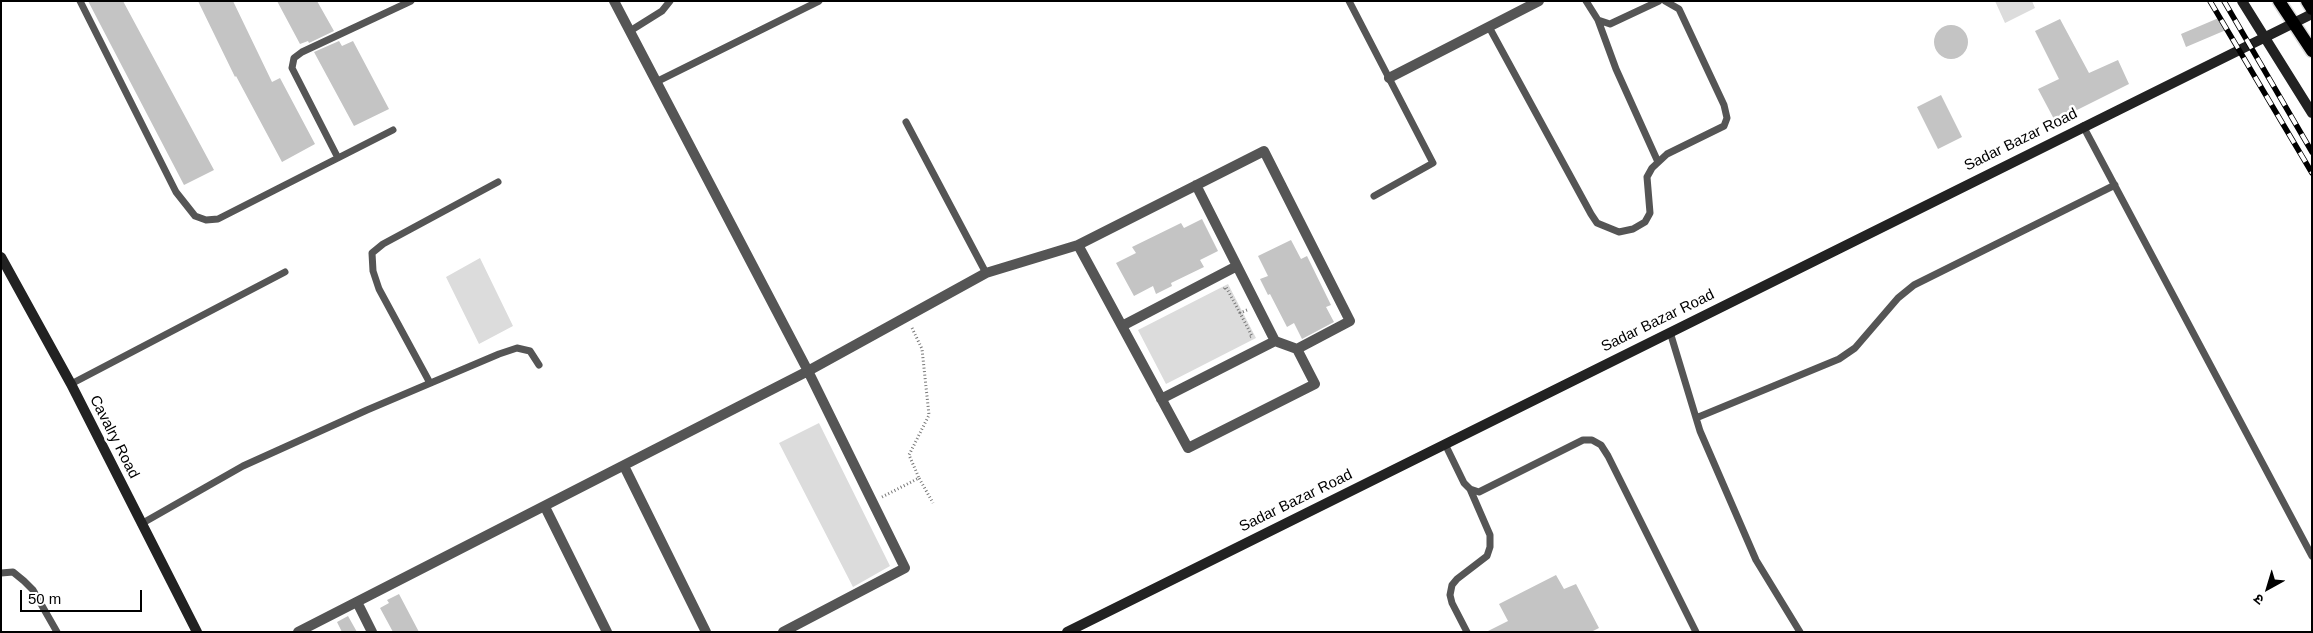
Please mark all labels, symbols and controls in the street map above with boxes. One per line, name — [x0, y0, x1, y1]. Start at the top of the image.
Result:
street label: Sadar Bazar Road — [1962, 105, 2080, 175]
street label: Sadar Bazar Road — [1599, 286, 1717, 356]
street label: Cavalry Road — [85, 392, 143, 482]
street label: Sadar Bazar Road — [1237, 466, 1355, 536]
north arrow — [2243, 563, 2293, 613]
scale bar — [22, 580, 145, 612]
text: 50 m — [28, 590, 61, 607]
text: उ — [2250, 591, 2267, 608]

